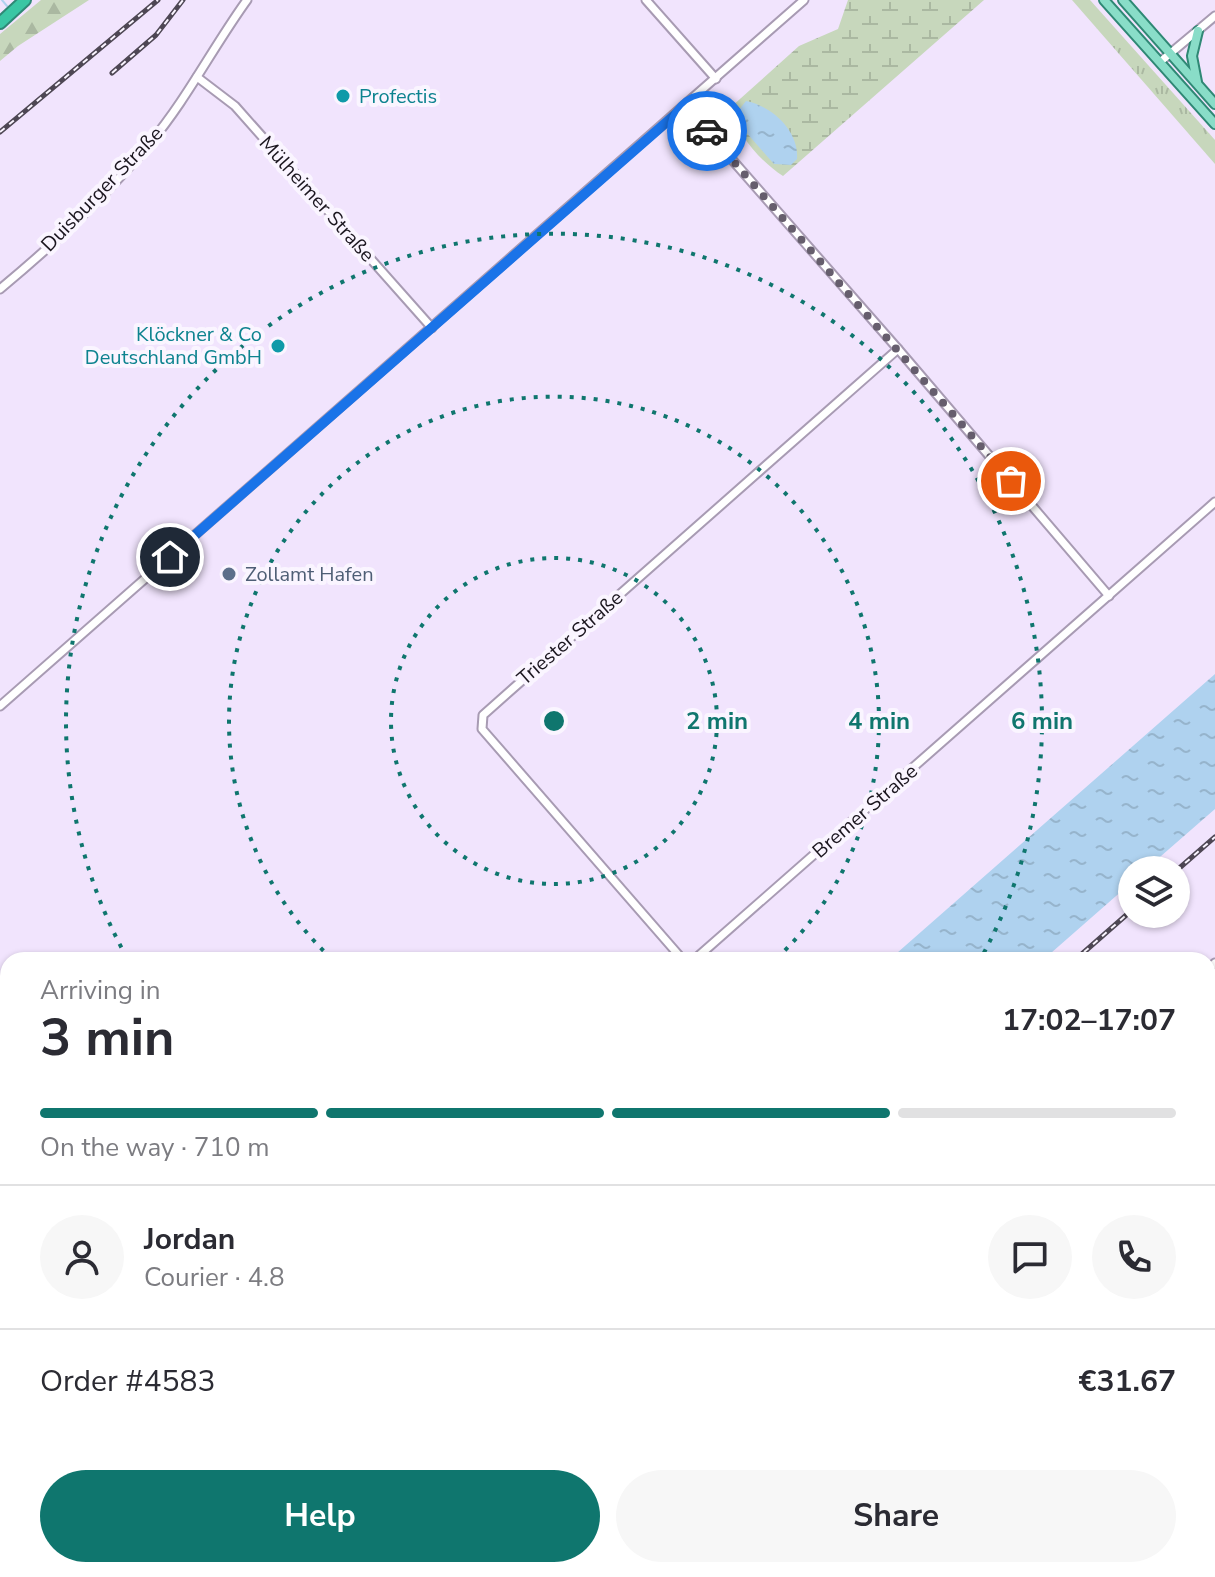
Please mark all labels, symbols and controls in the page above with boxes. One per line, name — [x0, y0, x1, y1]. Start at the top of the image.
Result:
place label: Profectis — [359, 83, 437, 110]
marker: Profectis — [334, 87, 352, 105]
courier — [667, 91, 747, 171]
icon: car — [685, 109, 729, 153]
street label: Duisburger Straße — [35, 120, 169, 258]
street label: Mülheimer Straße — [253, 130, 381, 268]
place label: Klöckner & Co Deutschland GmbH — [85, 321, 262, 371]
marker: Klöckner & Co Deutschland GmbH — [269, 337, 287, 355]
pin — [977, 447, 1045, 515]
icon: bag — [989, 459, 1033, 503]
pin — [136, 523, 204, 591]
icon: home — [148, 535, 192, 579]
place label: Zollamt Hafen — [245, 561, 374, 588]
marker: Zollamt Hafen — [220, 565, 238, 583]
street label: Triester Straße — [511, 584, 629, 692]
text: 2 min — [686, 705, 748, 737]
text: 4 min — [848, 705, 910, 737]
text: 6 min — [1011, 705, 1073, 737]
centre of rings — [540, 707, 568, 735]
street label: Bremer Straße — [807, 758, 923, 864]
map controls — [1118, 856, 1190, 928]
button: layers — [1118, 856, 1190, 928]
text: Arriving in — [40, 973, 161, 1008]
text: 17:02–17:07 — [1002, 1000, 1176, 1041]
text: 3 min — [40, 1002, 175, 1073]
text: On the way · 710 m — [40, 1130, 269, 1165]
button: person — [40, 1215, 124, 1299]
button: chat — [988, 1215, 1072, 1299]
button: phone — [1092, 1215, 1176, 1299]
text: Jordan — [144, 1219, 235, 1260]
text: Courier · 4.8 — [144, 1260, 285, 1295]
text: Order #4583 — [40, 1361, 215, 1402]
text: €31.67 — [1079, 1361, 1176, 1402]
button: Help — [40, 1470, 600, 1562]
button: Share — [616, 1470, 1176, 1562]

